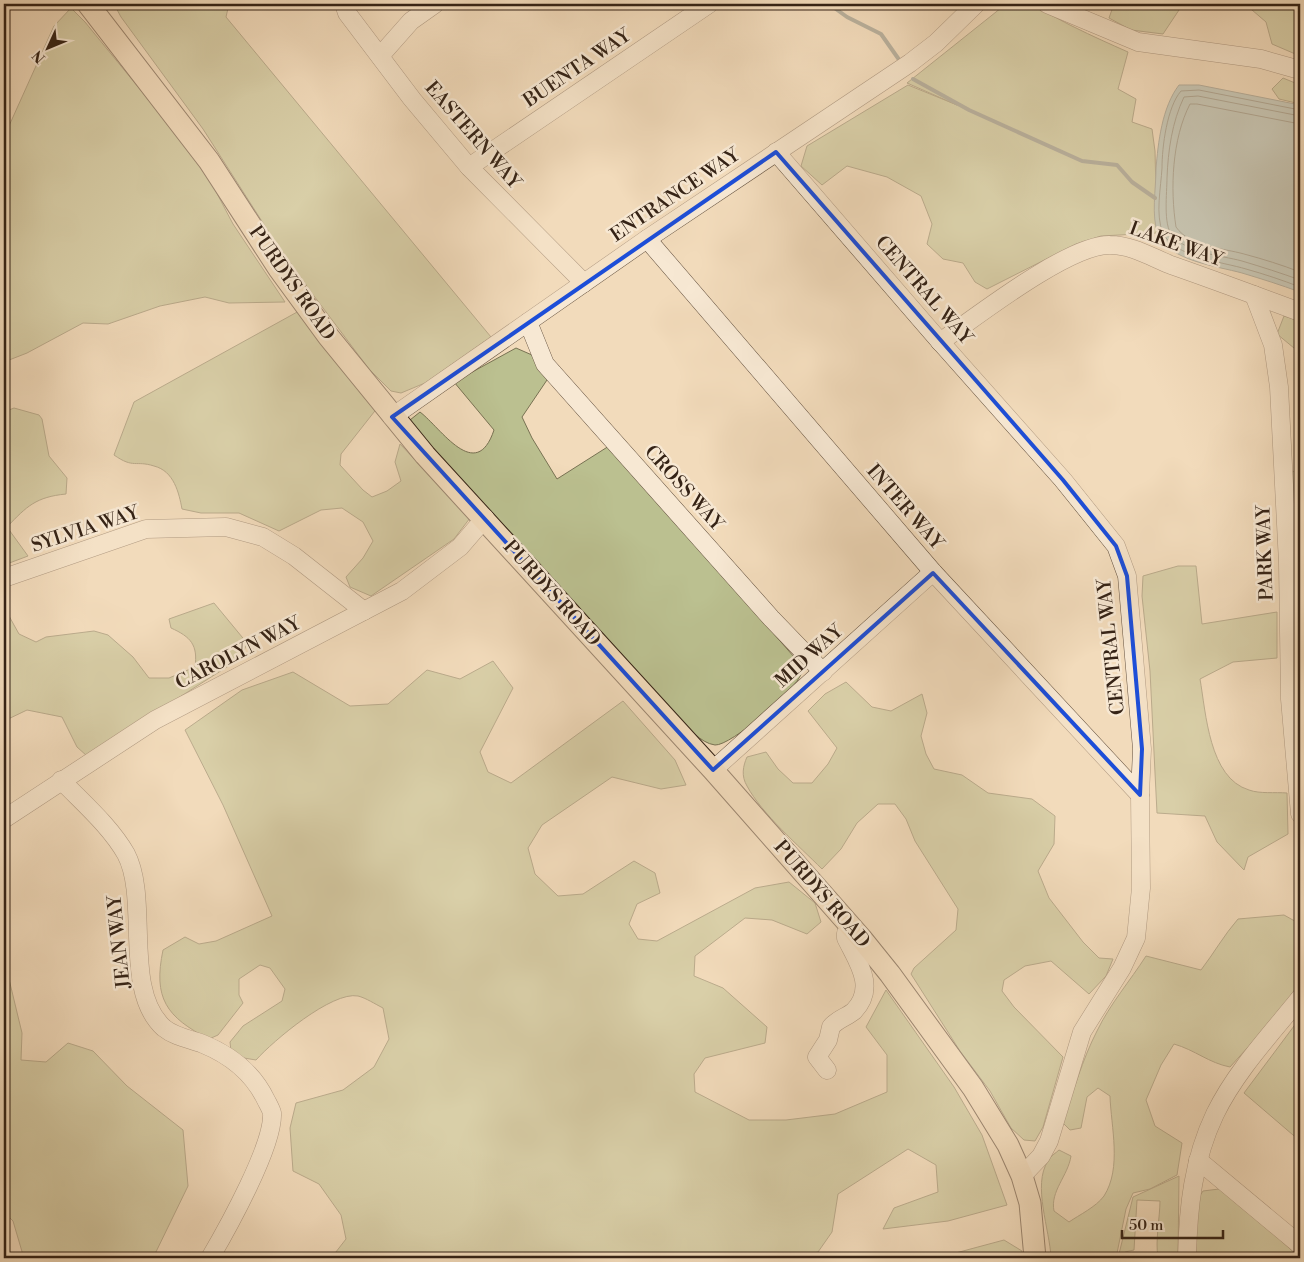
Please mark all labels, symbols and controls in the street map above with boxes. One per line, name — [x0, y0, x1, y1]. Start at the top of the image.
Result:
north arrow — [22, 22, 72, 72]
street label: BUENTA WAY — [518, 22, 637, 113]
text: N — [29, 46, 50, 67]
street label: EASTERN WAY — [420, 76, 527, 195]
street label: ENTRANCE WAY — [606, 142, 746, 247]
street label: LAKE WAY — [1126, 216, 1227, 273]
street label: PURDYS ROAD — [244, 221, 340, 345]
street label: CENTRAL WAY — [870, 231, 979, 351]
street label: CROSS WAY — [639, 440, 730, 537]
street label: INTER WAY — [861, 459, 950, 556]
street label: SYLVIA WAY — [28, 500, 143, 558]
street label: PARK WAY — [1251, 503, 1279, 601]
street label: PURDYS ROAD — [498, 535, 606, 651]
street label: CENTRAL WAY — [1092, 576, 1130, 716]
street label: CAROLYN WAY — [171, 610, 306, 695]
street label: MID WAY — [770, 618, 849, 693]
street label: PURDYS ROAD — [769, 835, 875, 953]
street label: JEAN WAY — [102, 893, 136, 991]
scale bar — [1122, 1207, 1223, 1239]
text: 50 m — [1129, 1216, 1163, 1235]

